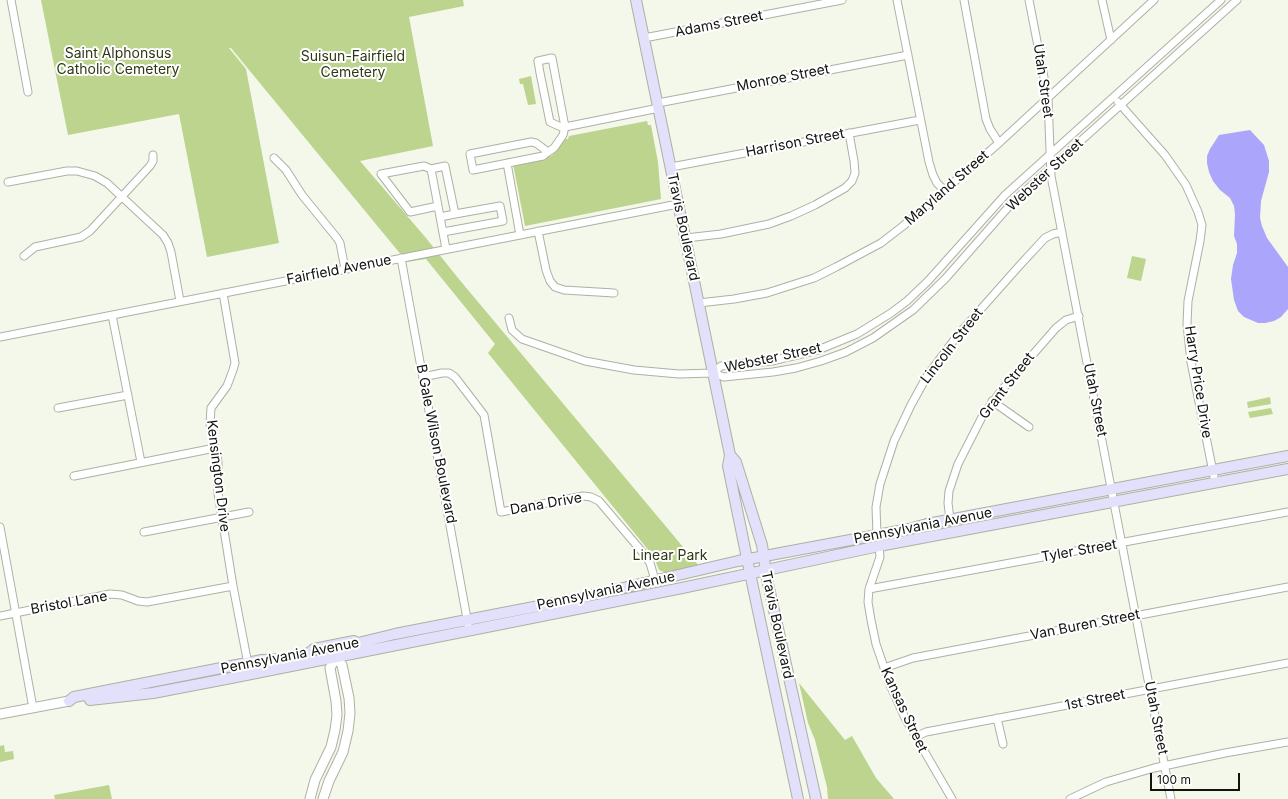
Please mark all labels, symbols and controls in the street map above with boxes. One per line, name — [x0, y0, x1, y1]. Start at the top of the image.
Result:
street label: Adams Street — [674, 7, 764, 41]
street label: Utah Street — [1029, 43, 1057, 119]
park label: Saint Alphonsus Catholic Cemetery — [57, 46, 179, 78]
park label: Suisun-Fairfield Cemetery — [301, 49, 405, 82]
street label: Monroe Street — [735, 61, 831, 95]
street label: Harrison Street — [744, 125, 846, 161]
street label: Webster Street — [1003, 135, 1087, 215]
street label: Maryland Street — [902, 147, 992, 229]
street label: Travis Boulevard — [663, 171, 703, 283]
street label: Fairfield Avenue — [285, 252, 393, 288]
street label: Lincoln Street — [917, 305, 987, 387]
street label: Harry Price Drive — [1181, 325, 1215, 439]
street label: Webster Street — [723, 340, 823, 376]
street label: Grant Street — [976, 349, 1038, 423]
street label: Utah Street — [1080, 362, 1110, 438]
street label: B Gale Wilson Boulevard — [412, 363, 460, 525]
street label: Kensington Drive — [203, 419, 233, 533]
street label: Dana Drive — [509, 489, 583, 519]
street label: Pennsylvania Avenue — [852, 504, 994, 548]
street label: Tyler Street — [1040, 536, 1118, 566]
park label: Linear Park — [633, 548, 707, 564]
street label: Pennsylvania Avenue — [535, 568, 677, 614]
street label: Travis Boulevard — [757, 569, 797, 681]
street label: Bristol Lane — [29, 588, 109, 618]
street label: Van Buren Street — [1029, 606, 1141, 644]
street label: Pennsylvania Avenue — [219, 634, 361, 678]
street label: Kansas Street — [877, 665, 931, 755]
street label: Utah Street — [1141, 680, 1171, 756]
street label: 1st Street — [1063, 686, 1127, 714]
scale bar — [1152, 765, 1242, 791]
text: 100 m — [1157, 772, 1191, 787]

